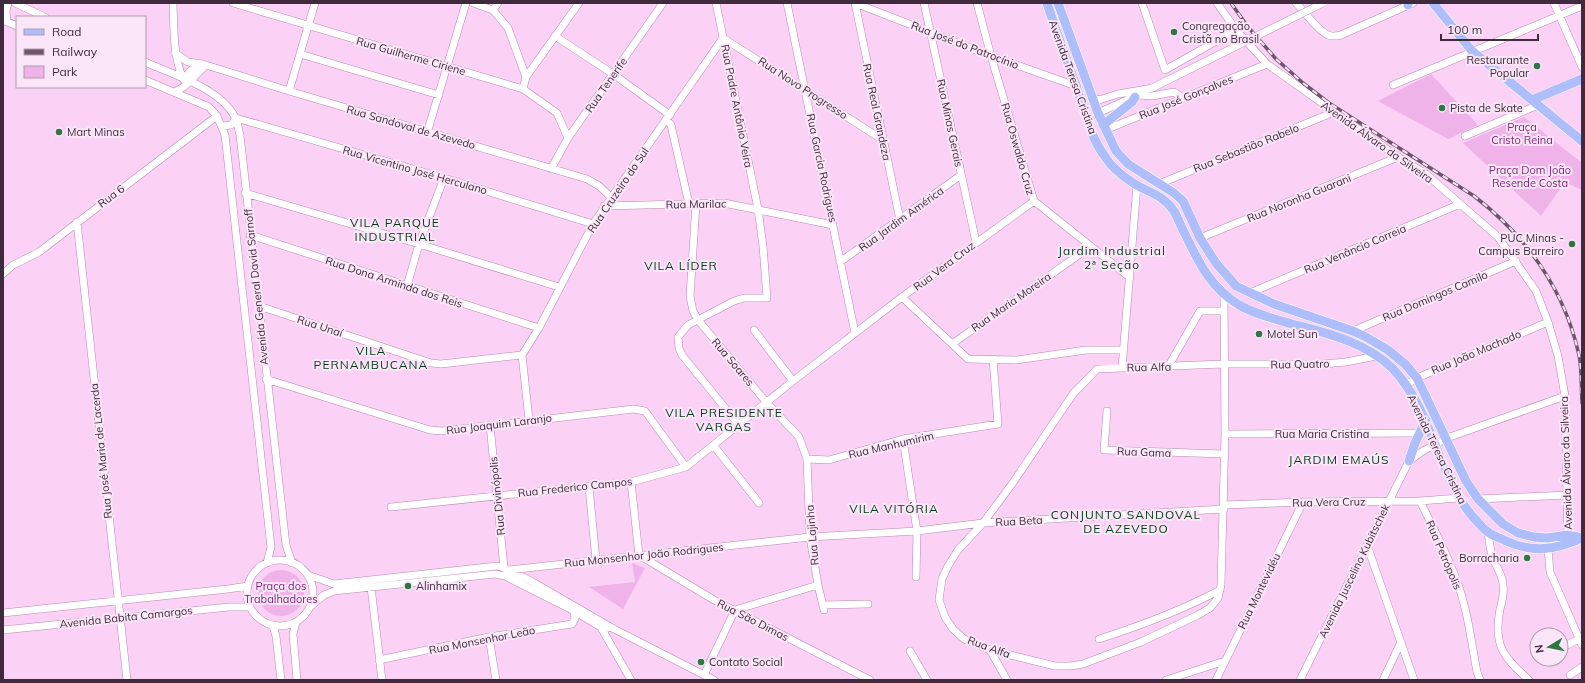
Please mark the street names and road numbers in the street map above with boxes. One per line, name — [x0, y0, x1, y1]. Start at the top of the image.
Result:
street label: Rua José do Patrocínio — [909, 18, 1021, 72]
street label: Avenida Teresa Cristina — [1046, 18, 1100, 136]
street label: Rua Guilherme Ciriene — [355, 34, 467, 78]
street label: Rua Padre Antônio Veira — [718, 43, 756, 169]
street label: Rua Novo Progresso — [756, 54, 850, 122]
street label: Rua Tenerife — [582, 55, 630, 115]
street label: Rua Real Grandeza — [860, 62, 894, 162]
street label: Rua José Gonçalves — [1137, 72, 1235, 122]
street label: Rua Minas Gerais — [934, 78, 966, 168]
street label: Avenida Álvaro da Silveira — [1318, 98, 1436, 186]
street label: Rua Oswaldo Cruz — [998, 101, 1038, 197]
street label: Rua Sandoval de Azevedo — [345, 102, 477, 152]
street label: Rua Garcia Rodrigues — [804, 112, 840, 224]
street label: Rua Sebastião Rabelo — [1191, 120, 1301, 176]
street label: Rua Vicentino José Herculano — [341, 143, 489, 197]
street label: Rua Cruzeiro do Sul — [584, 145, 652, 235]
street label: Rua Noronha Guarani — [1245, 171, 1353, 225]
street label: Rua 6 — [95, 181, 128, 211]
street label: Rua Jardim América — [856, 183, 946, 255]
street label: Rua Marilac — [666, 196, 727, 212]
street label: Avenida General David Sarnoff — [241, 208, 271, 366]
street label: Rua Venâncio Correia — [1302, 221, 1408, 277]
street label: Rua Vera Cruz — [910, 238, 978, 294]
street label: Rua Dona Arminda dos Reis — [324, 253, 464, 311]
street label: Rua Domingos Camilo — [1380, 267, 1490, 325]
street label: Rua Maria Moreira — [968, 269, 1054, 335]
street label: Rua Unaí — [295, 312, 346, 340]
street label: Rua João Machado — [1429, 327, 1523, 377]
street label: Rua Soares — [709, 335, 757, 389]
street label: Rua Quatro — [1270, 356, 1330, 372]
street label: Rua Alfa — [1127, 360, 1171, 374]
street label: Rua José Maria de Lacerda — [87, 383, 115, 519]
street label: Avenida Teresa Cristina — [1404, 392, 1470, 506]
street label: Avenida Álvaro da Silveira — [1557, 396, 1575, 530]
street label: Rua Joaquim Laranjo — [445, 411, 553, 437]
street label: Rua Maria Cristina — [1275, 427, 1369, 441]
street label: Rua Manhumirim — [847, 428, 935, 462]
street label: Rua Gama — [1117, 444, 1171, 460]
street label: Rua Divinópolis — [486, 456, 508, 536]
street label: Rua Frederico Campos — [517, 474, 633, 500]
street label: Rua Vera Cruz — [1292, 494, 1366, 510]
street label: Avenida Juscelino Kubitschek — [1315, 501, 1393, 640]
street label: Rua Lajinha — [802, 504, 822, 566]
street label: Rua Beta — [995, 513, 1043, 529]
street label: Rua Petrópolis — [1423, 518, 1465, 592]
street label: Rua Monsenhor João Rodrigues — [564, 540, 724, 570]
street label: Rua Montevidéu — [1235, 551, 1283, 631]
street label: Rua São Dimas — [715, 596, 791, 644]
street label: Avenida Babita Camargos — [59, 603, 193, 631]
street label: Rua Monsenhor Leão — [428, 623, 536, 657]
street label: Rua Alfa — [966, 633, 1012, 661]

